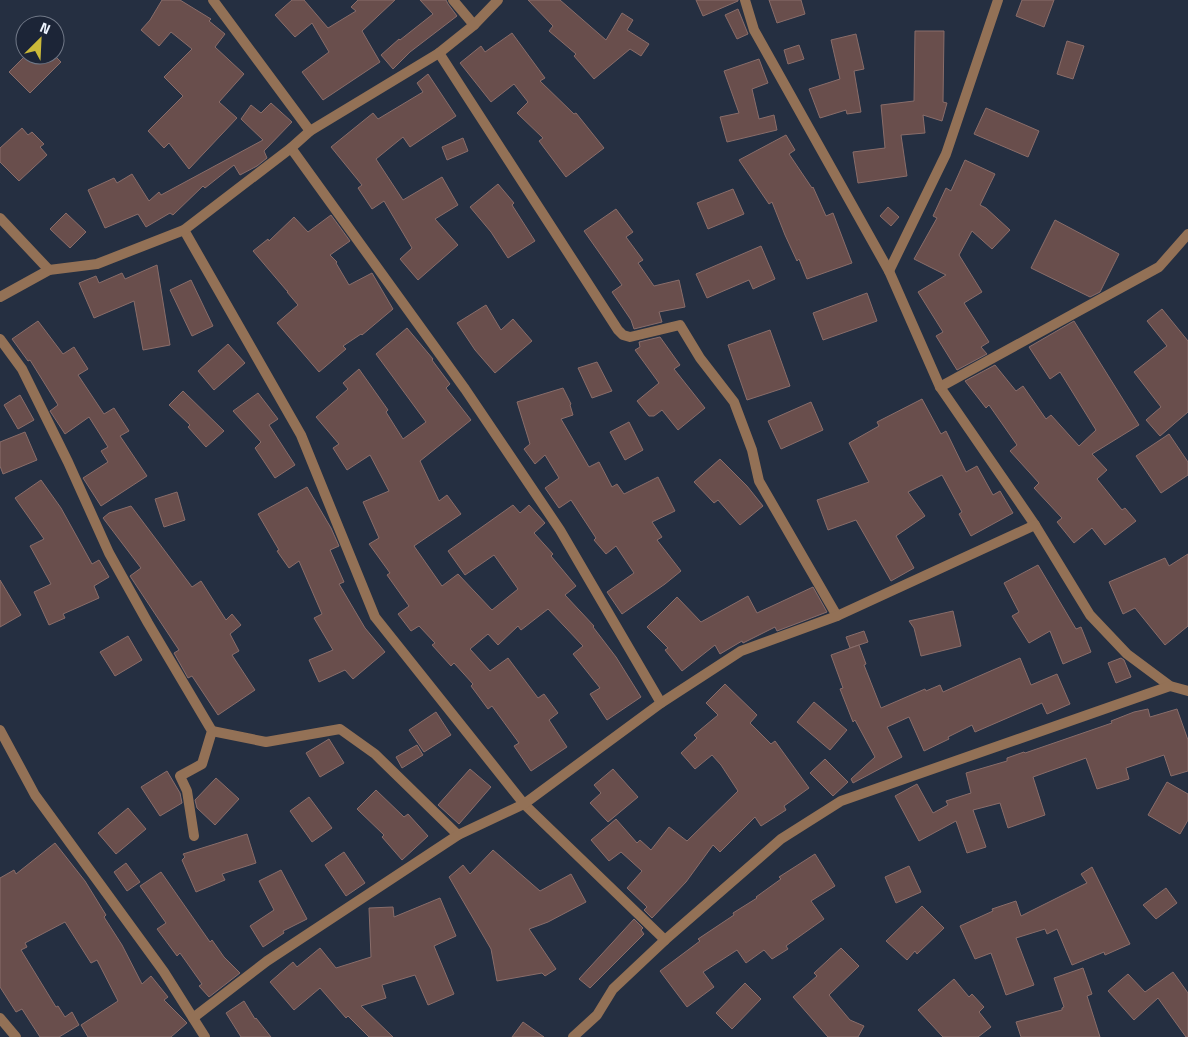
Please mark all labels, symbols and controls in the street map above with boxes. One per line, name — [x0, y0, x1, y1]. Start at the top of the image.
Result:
north arrow — [15, 15, 65, 65]
text: N — [37, 16, 54, 39]

